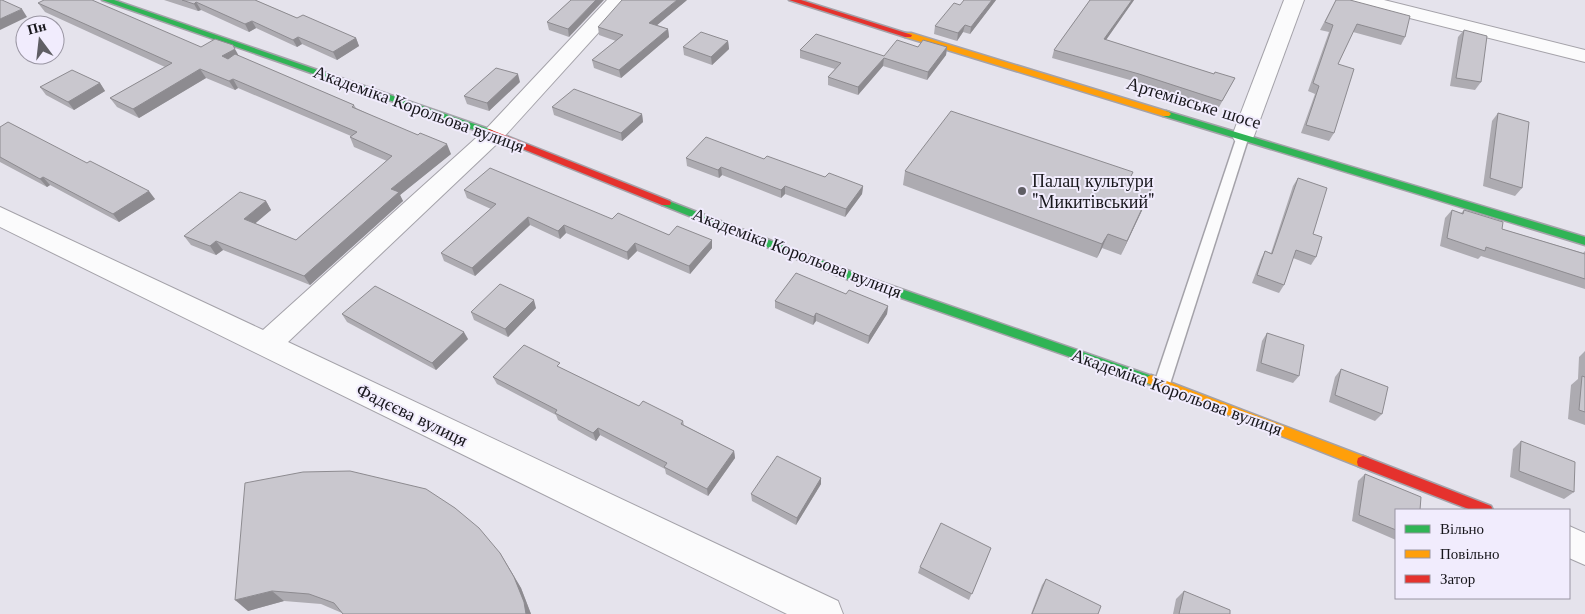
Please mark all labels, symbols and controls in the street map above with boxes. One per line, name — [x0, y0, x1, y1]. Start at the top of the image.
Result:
north arrow — [15, 15, 65, 65]
text: Пн — [25, 16, 48, 39]
street label: Академіка Корольова вулиця — [311, 61, 527, 157]
street label: Артемівське шосе — [1124, 72, 1264, 134]
place label: Палац культури "Микитівський" — [1032, 170, 1155, 213]
marker: Палац культури "Микитівський" — [1016, 185, 1028, 197]
street label: Академіка Корольова вулиця — [689, 203, 905, 303]
street label: Академіка Корольова вулиця — [1069, 344, 1285, 440]
street label: Фадєєва вулиця — [353, 379, 471, 451]
legend — [1395, 509, 1570, 599]
text: Вільно — [1440, 519, 1484, 538]
text: Повільно — [1440, 544, 1499, 563]
text: Затор — [1440, 569, 1475, 588]

